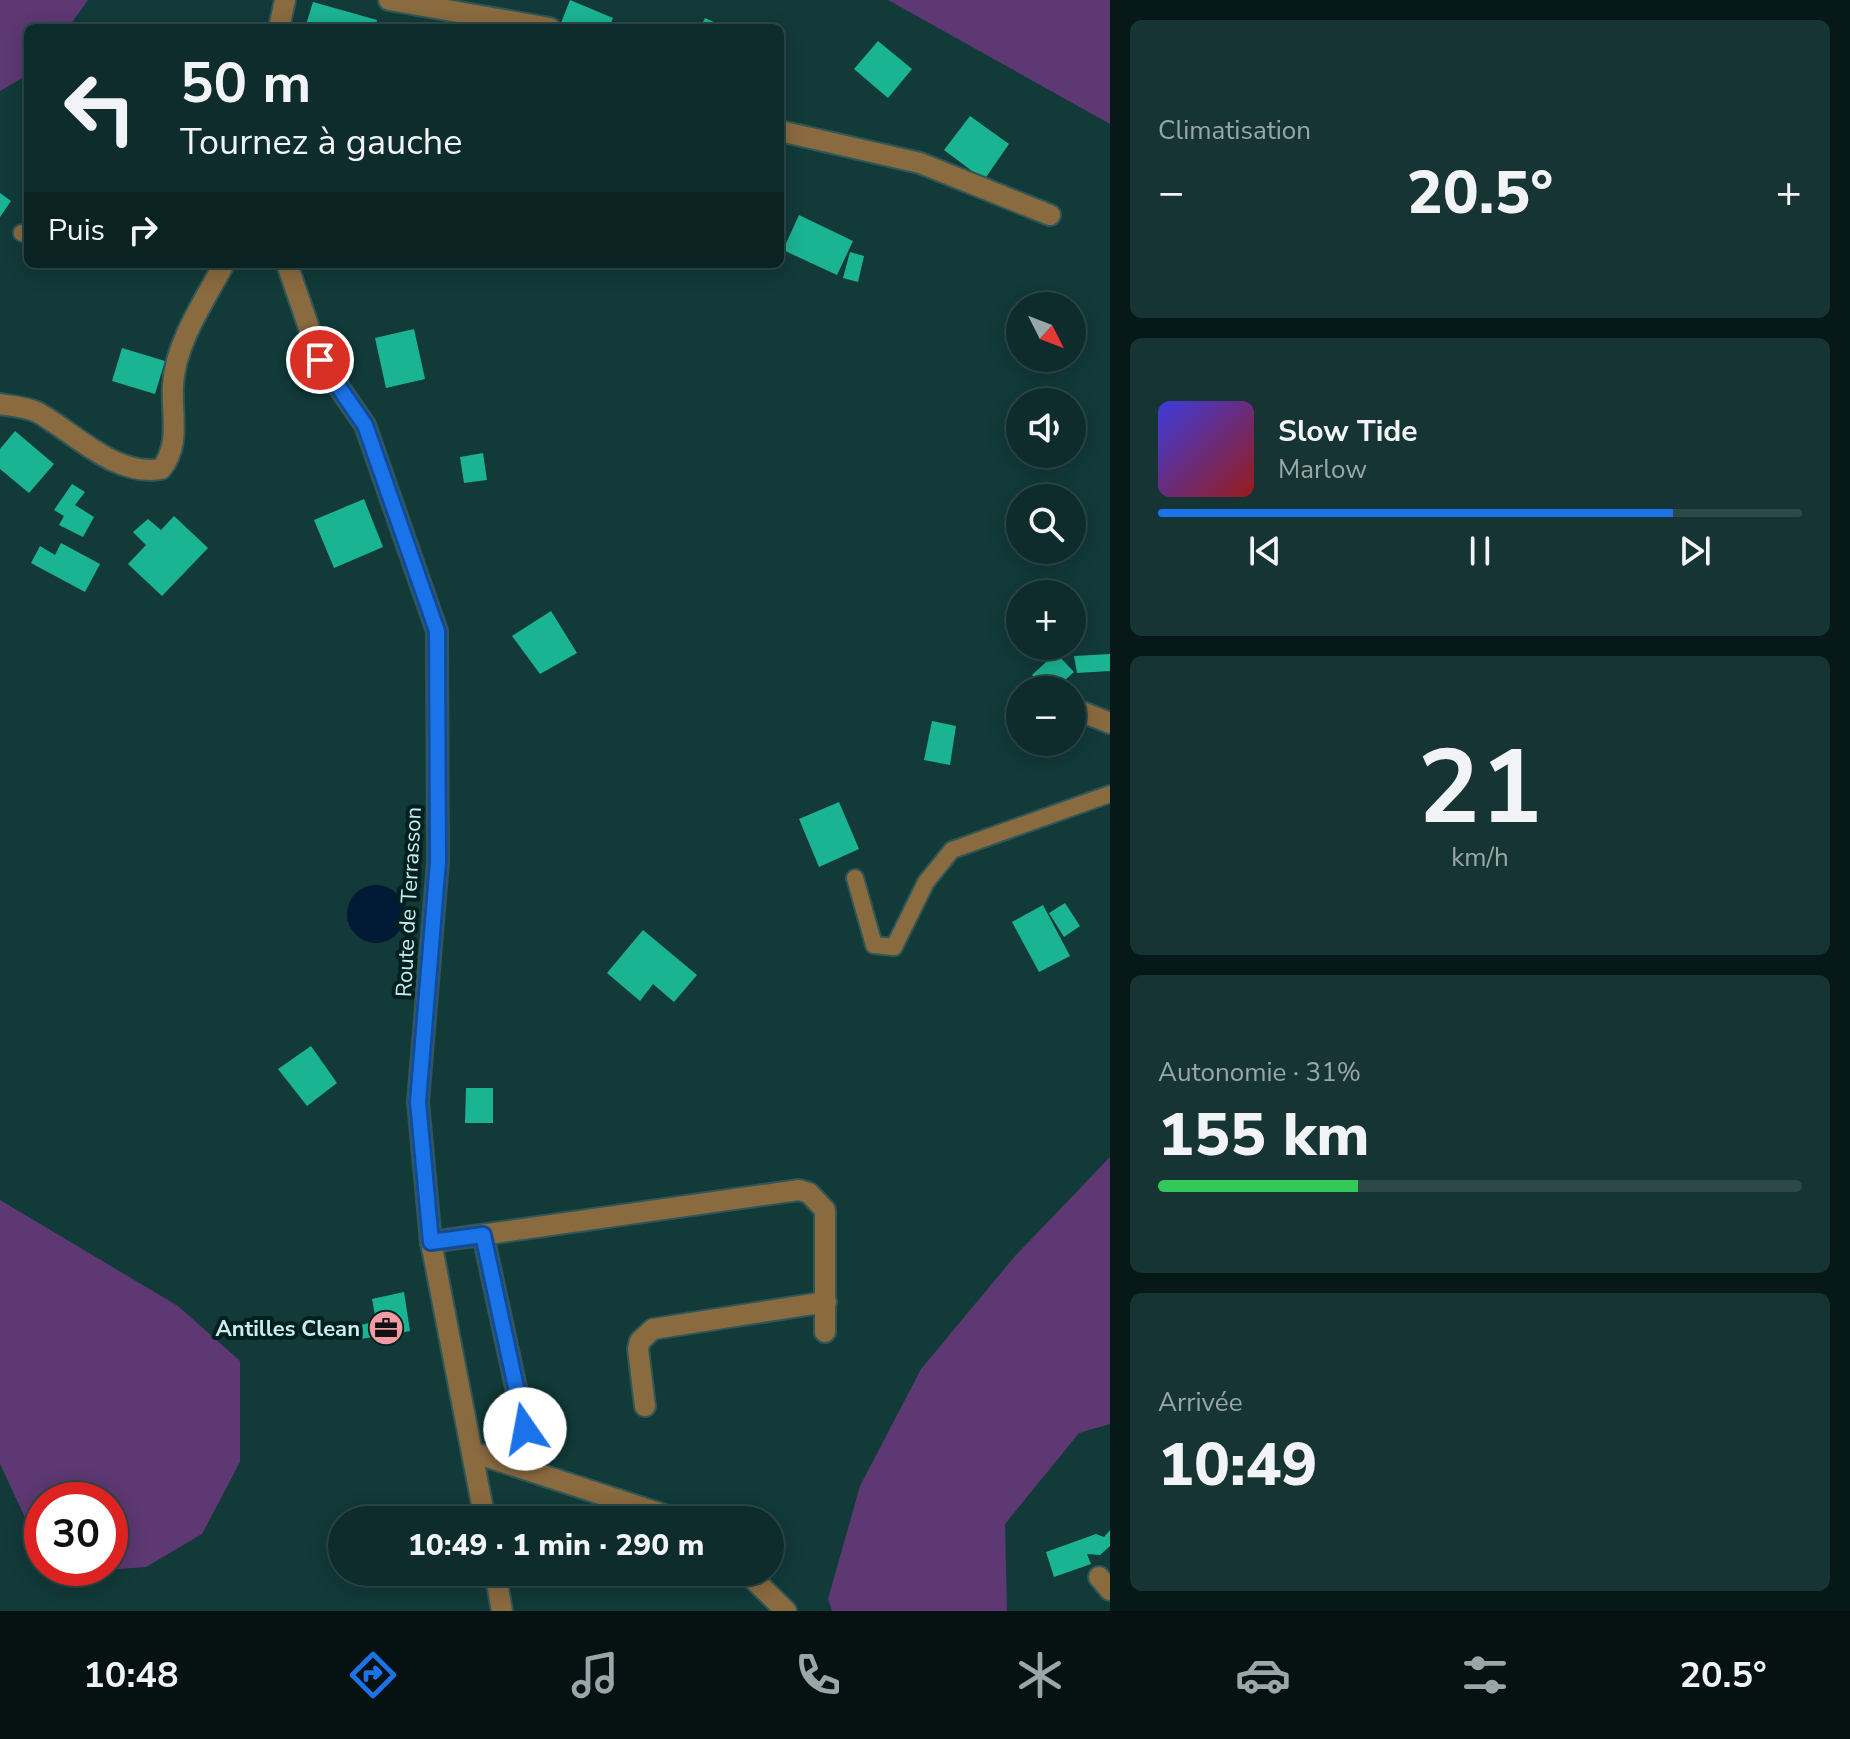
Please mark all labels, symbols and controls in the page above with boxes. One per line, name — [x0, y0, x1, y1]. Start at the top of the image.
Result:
text: 50 m — [180, 45, 311, 122]
icon: left — [48, 56, 152, 160]
text: Climatisation — [1158, 113, 1311, 148]
text: Tournez à gauche — [180, 118, 462, 167]
text: 20.5° — [1407, 152, 1553, 234]
text: − — [1158, 163, 1184, 223]
text: + — [1776, 163, 1802, 223]
icon: right — [121, 208, 165, 252]
text: Puis — [48, 210, 105, 251]
north arrow — [1006, 292, 1086, 372]
map controls — [1006, 292, 1086, 756]
pin — [286, 326, 354, 394]
icon: arrive — [298, 338, 342, 382]
button: sound — [1006, 388, 1086, 468]
text: Slow Tide — [1278, 411, 1418, 452]
text: Marlow — [1278, 452, 1367, 487]
button: search — [1006, 484, 1086, 564]
icon: previous — [1243, 529, 1287, 573]
icon: pause — [1458, 529, 1502, 573]
icon: next — [1673, 529, 1717, 573]
button: + — [1006, 580, 1086, 660]
button: − — [1006, 676, 1086, 756]
text: 21 — [1418, 717, 1542, 859]
street label: Route de Terrasson — [389, 806, 429, 998]
text: km/h — [1451, 840, 1509, 875]
text: Autonomie · 31% — [1158, 1055, 1361, 1090]
text: 155 km — [1158, 1094, 1370, 1176]
office icon: Antilles Clean — [367, 1309, 405, 1347]
place label: Antilles Clean — [216, 1314, 360, 1344]
text: Arrivée — [1158, 1385, 1242, 1420]
position arrow — [483, 1387, 567, 1471]
text: 10:49 — [1158, 1424, 1318, 1506]
speed limit sign: 30 — [24, 1482, 128, 1586]
text: 10:49 · 1 min · 290 m — [408, 1525, 704, 1566]
icon: directions — [345, 1647, 401, 1703]
icon: music — [567, 1647, 623, 1703]
icon: phone — [790, 1647, 846, 1703]
icon: climate — [1012, 1647, 1068, 1703]
icon: car — [1235, 1647, 1291, 1703]
icon: filters — [1457, 1647, 1513, 1703]
text: 10:48 — [83, 1651, 179, 1700]
text: 20.5° — [1679, 1651, 1767, 1700]

